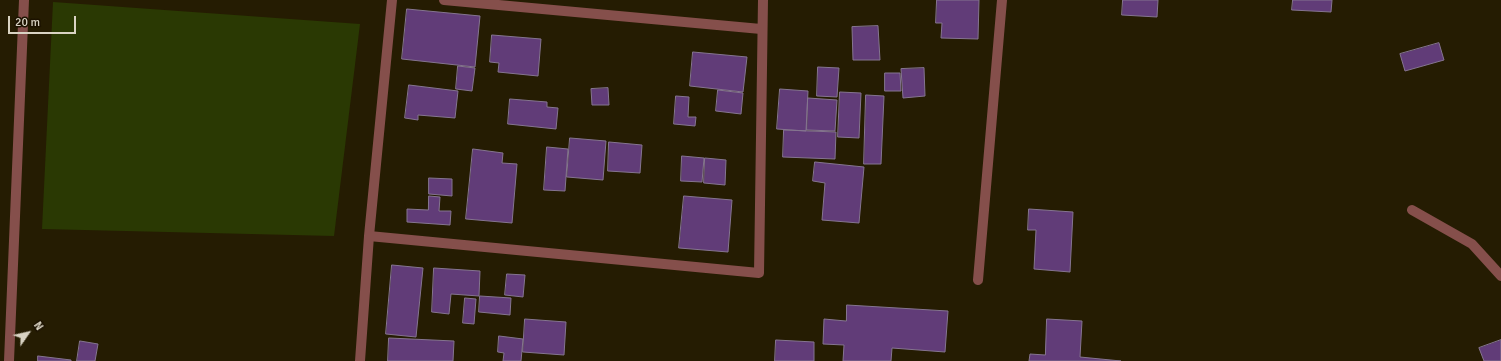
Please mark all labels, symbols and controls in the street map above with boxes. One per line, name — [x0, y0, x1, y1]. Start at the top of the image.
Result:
scale bar — [10, 8, 78, 34]
text: 20 m — [15, 15, 40, 30]
north arrow — [8, 313, 48, 353]
text: N — [31, 319, 46, 333]

